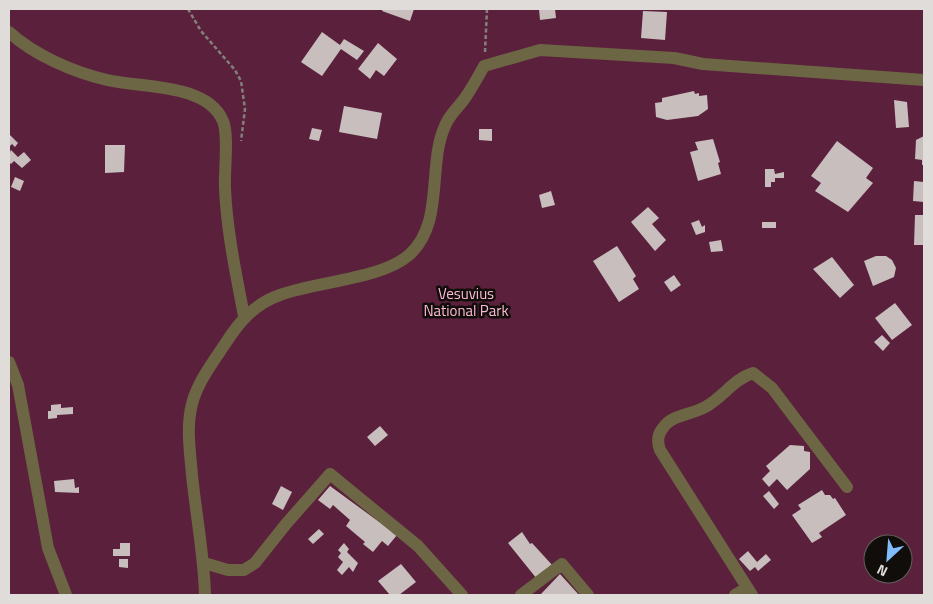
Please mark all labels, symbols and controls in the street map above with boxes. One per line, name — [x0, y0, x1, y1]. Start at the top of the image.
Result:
park label: Vesuvius National Park — [423, 282, 509, 322]
north arrow — [863, 534, 913, 584]
text: N — [873, 560, 891, 583]

